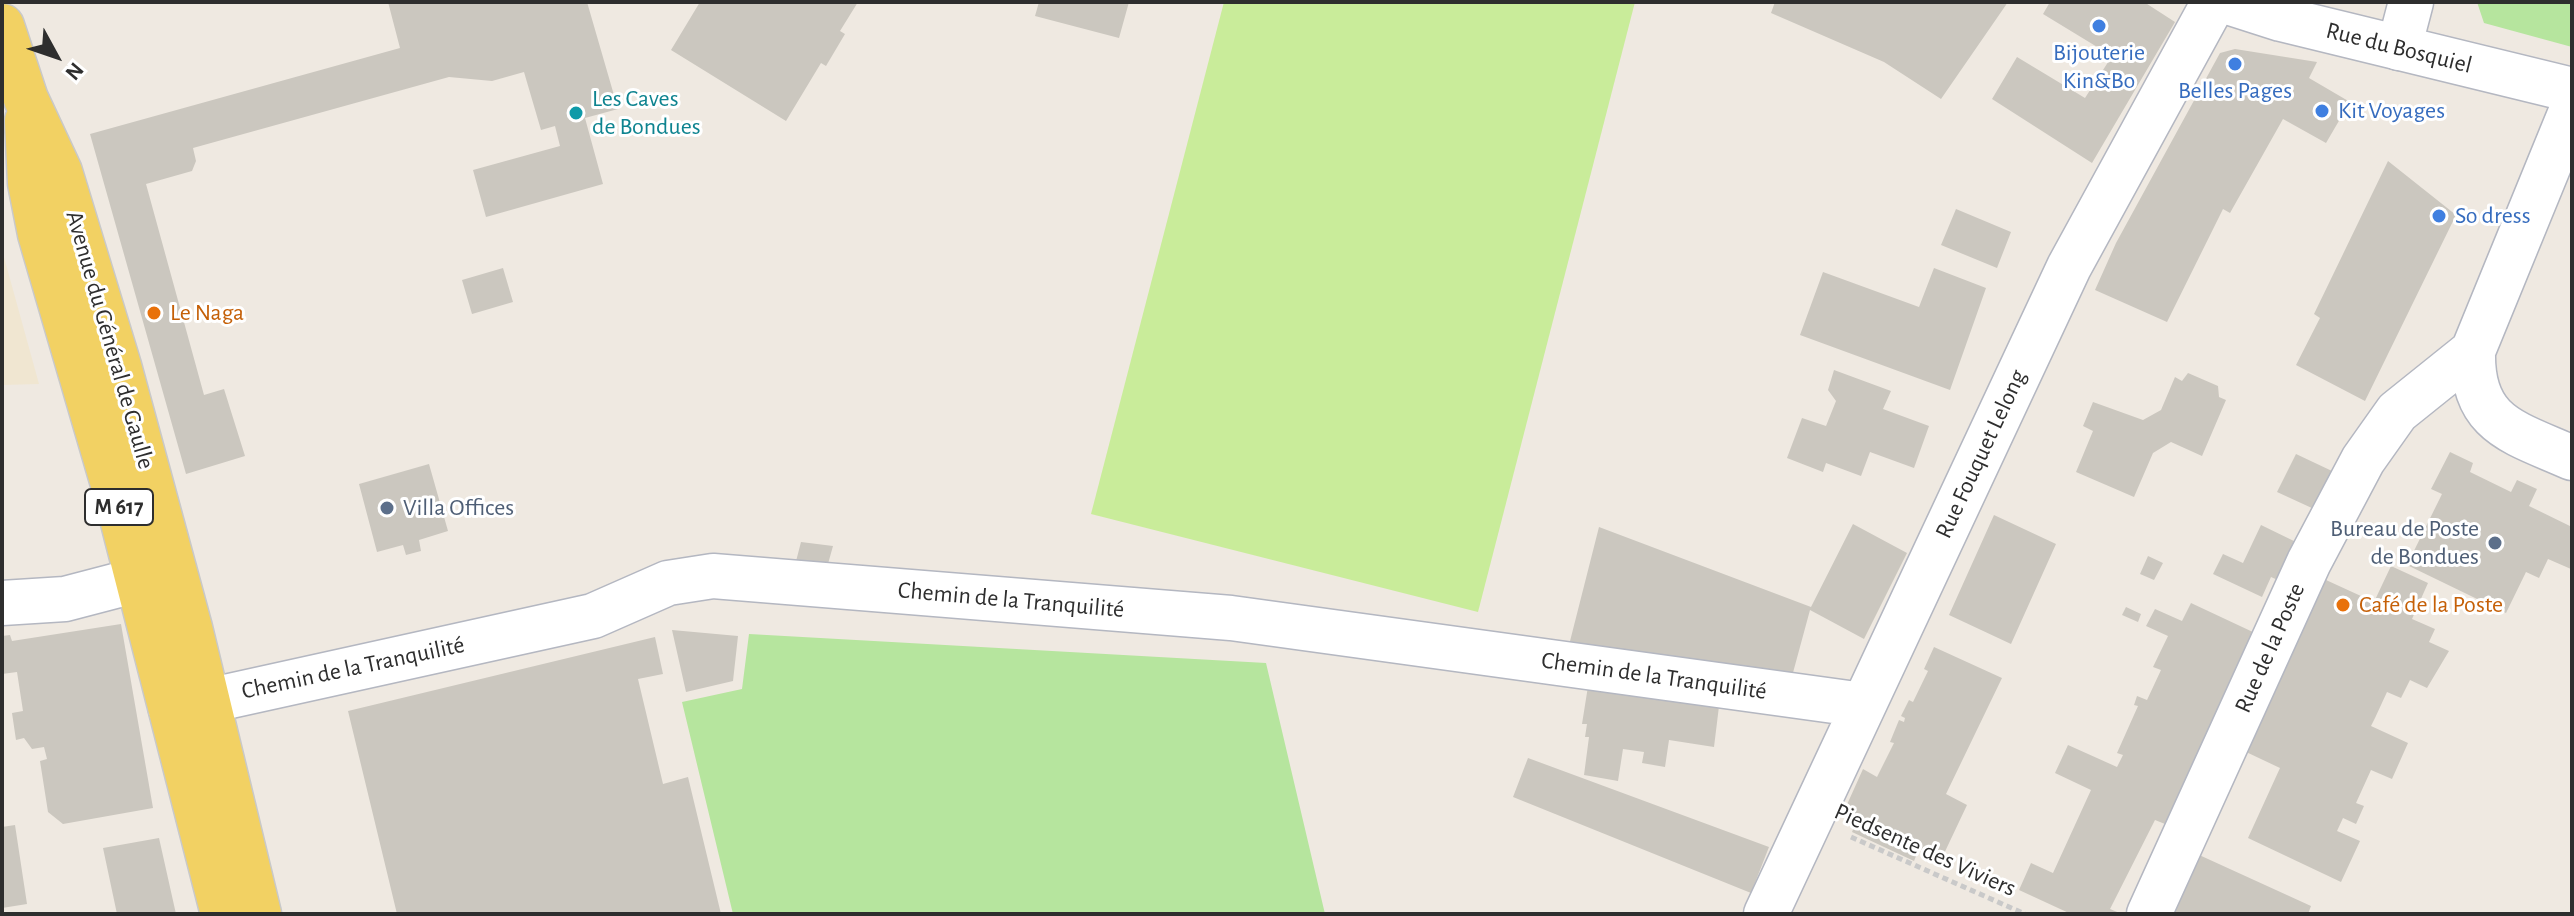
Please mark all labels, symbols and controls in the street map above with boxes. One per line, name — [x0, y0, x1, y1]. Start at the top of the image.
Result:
north arrow — [16, 16, 96, 96]
street label: Rue du Bosquiel — [2323, 16, 2475, 80]
marker: Bijouterie Kin&Bo — [2090, 17, 2108, 35]
place label: Bijouterie Kin&Bo — [2053, 39, 2145, 95]
marker: Belles Pages — [2226, 55, 2244, 73]
text: N — [61, 58, 88, 84]
place label: Belles Pages — [2178, 77, 2292, 105]
place label: Les Caves de Bondues — [592, 85, 701, 141]
place label: Kit Voyages — [2338, 97, 2445, 125]
marker: Kit Voyages — [2313, 102, 2331, 120]
marker: Les Caves de Bondues — [567, 104, 585, 122]
place label: So dress — [2455, 202, 2531, 230]
marker: So dress — [2430, 207, 2448, 225]
street label: Avenue du Général de Gaulle — [59, 208, 161, 472]
place label: Le Naga — [170, 299, 244, 327]
marker: Le Naga — [145, 304, 163, 322]
street label: Rue Fouquet Lelong — [1929, 365, 2033, 543]
road number: M 617 — [85, 489, 153, 525]
place label: Villa Offices — [403, 494, 514, 522]
marker: Villa Offices — [378, 499, 396, 517]
place label: Bureau de Poste de Bondues — [2330, 515, 2479, 571]
marker: Bureau de Poste de Bondues — [2486, 534, 2504, 552]
street label: Chemin de la Tranquilité — [897, 576, 1125, 624]
street label: Rue de la Poste — [2229, 579, 2311, 717]
place label: Café de la Poste — [2359, 591, 2503, 619]
marker: Café de la Poste — [2334, 596, 2352, 614]
street label: Chemin de la Tranquilité — [239, 630, 467, 706]
street label: Chemin de la Tranquilité — [1540, 646, 1768, 706]
street label: Piedsente des Viviers — [1830, 797, 2020, 903]

